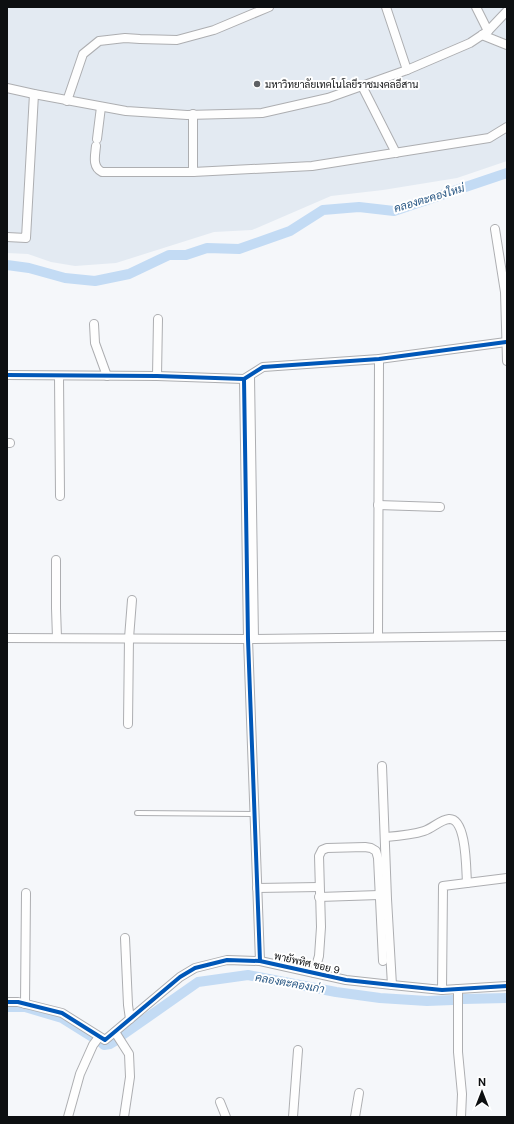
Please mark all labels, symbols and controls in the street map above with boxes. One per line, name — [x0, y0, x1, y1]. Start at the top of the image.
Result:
place label: มหาวิทยาลัยเทคโนโลยีราชมงคลอีสาน — [265, 78, 418, 91]
marker: มหาวิทยาลัยเทคโนโลยีราชมงคลอีสาน — [252, 79, 262, 89]
water label: คลองตะคองใหม่ — [392, 179, 467, 215]
street label: พายัพทิศ ซอย 9 — [273, 949, 341, 977]
water label: คลองตะคองเก่า — [254, 970, 326, 996]
north arrow — [462, 1072, 502, 1112]
text: N — [478, 1075, 486, 1089]

